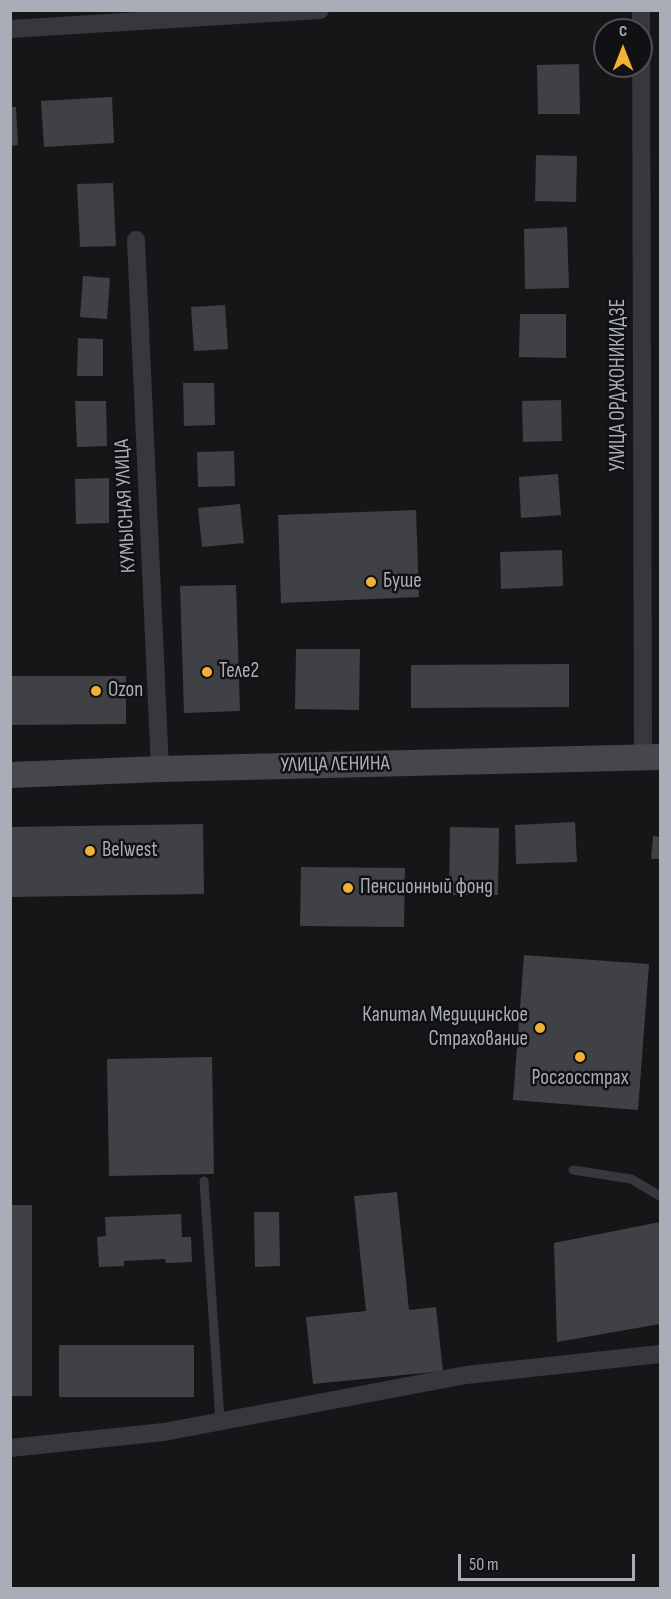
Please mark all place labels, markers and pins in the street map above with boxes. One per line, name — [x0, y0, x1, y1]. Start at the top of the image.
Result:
place label: Буше — [383, 569, 422, 595]
marker: Буше — [364, 575, 378, 589]
place label: Теле2 — [219, 659, 259, 685]
marker: Теле2 — [200, 665, 214, 679]
place label: Ozon — [108, 678, 143, 704]
marker: Ozon — [89, 684, 103, 698]
place label: Belwest — [102, 838, 158, 864]
marker: Belwest — [83, 844, 97, 858]
place label: Пенсионный фонд — [360, 875, 493, 901]
marker: Пенсионный фонд — [341, 881, 355, 895]
place label: Капитал Медицинское Страхование — [362, 1003, 528, 1053]
marker: Капитал Медицинское Страхование — [533, 1021, 547, 1035]
marker: Росгосстрах — [573, 1050, 587, 1064]
place label: Росгосстрах — [531, 1066, 629, 1092]

